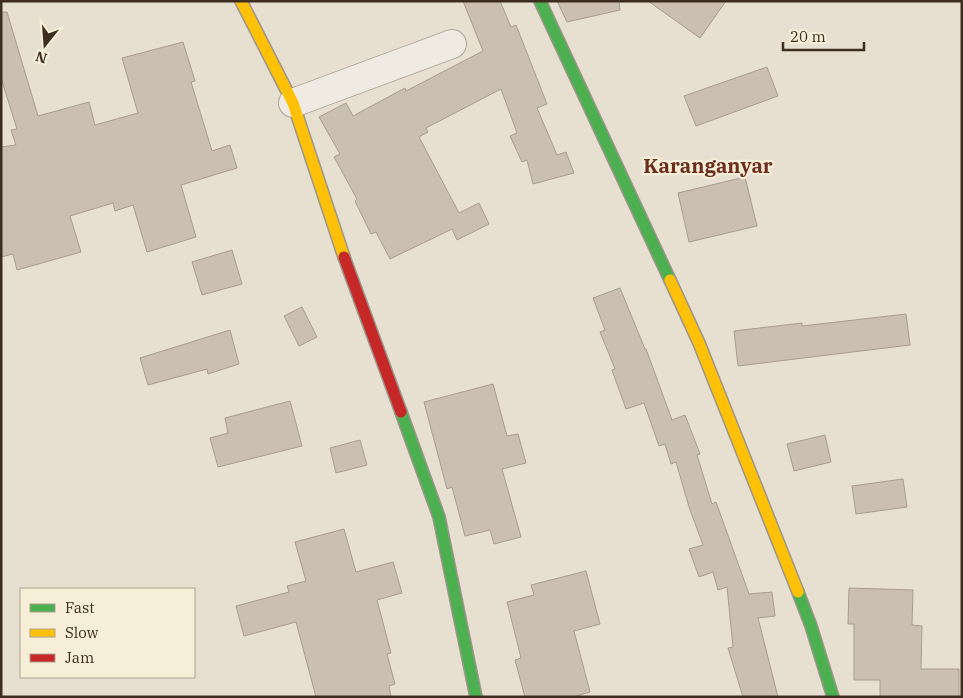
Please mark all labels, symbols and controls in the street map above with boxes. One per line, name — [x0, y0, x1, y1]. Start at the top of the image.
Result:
north arrow — [20, 20, 70, 70]
scale bar — [783, 20, 864, 52]
text: 20 m — [790, 27, 826, 46]
text: N — [33, 47, 49, 68]
district label: Karanganyar — [643, 152, 773, 179]
legend — [20, 588, 195, 678]
text: Fast — [65, 598, 95, 617]
text: Slow — [65, 623, 99, 642]
text: Jam — [65, 648, 94, 667]

